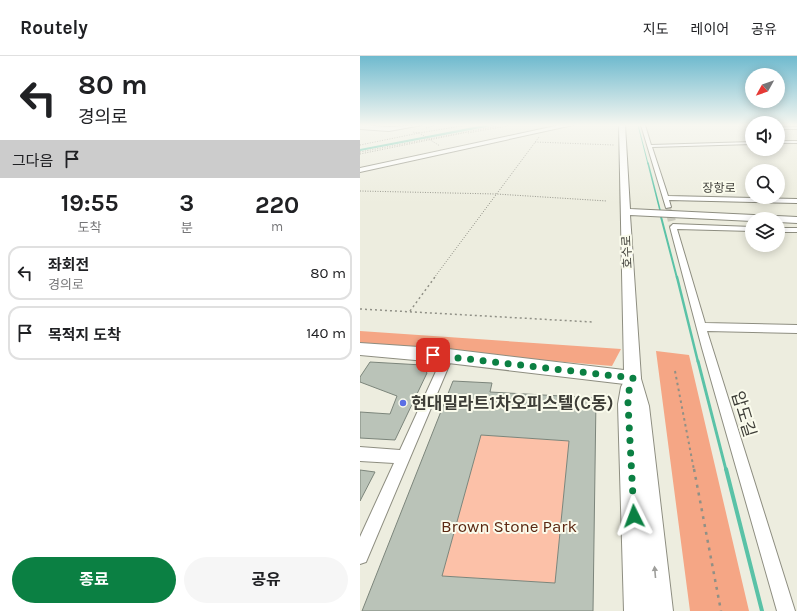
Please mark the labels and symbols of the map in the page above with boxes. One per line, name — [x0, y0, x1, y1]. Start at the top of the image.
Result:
north arrow — [745, 68, 785, 108]
street label: 장항로 — [702, 181, 736, 195]
street label: 호수로 — [619, 235, 635, 269]
pin — [416, 338, 450, 372]
street label: 압도길 — [728, 389, 760, 439]
place label: 현대밀라트1차오피스텔(C동) — [411, 393, 613, 413]
marker: 현대밀라트1차오피스텔(C동) — [398, 398, 408, 408]
position arrow — [613, 495, 655, 537]
park label: Brown Stone Park — [441, 516, 577, 536]
one-way arrow — [651, 566, 658, 578]

